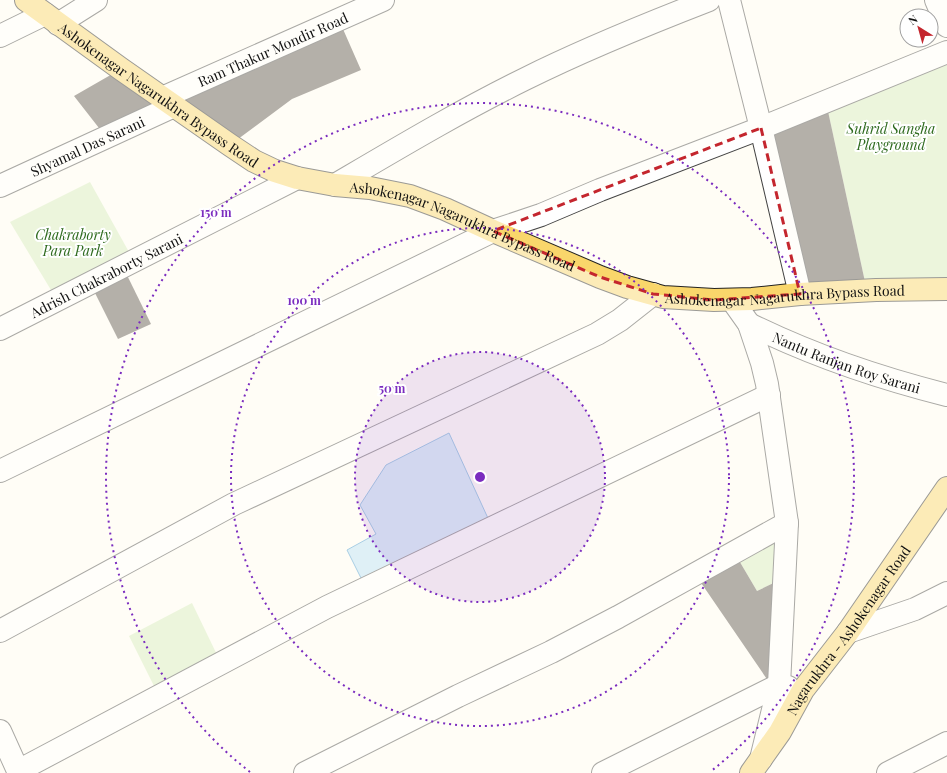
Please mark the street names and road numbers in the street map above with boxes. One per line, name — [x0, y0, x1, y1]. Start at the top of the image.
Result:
street label: Ram Thakur Mondir Road — [195, 7, 351, 91]
street label: Ashokenagar Nagarukhra Bypass Road — [54, 17, 263, 171]
street label: Shyamal Das Sarani — [27, 111, 147, 180]
street label: Ashokenagar Nagarukhra Bypass Road — [348, 177, 578, 275]
street label: Adrish Chakraborty Sarani — [26, 228, 185, 322]
street label: Ashokenagar Nagarukhra Bypass Road — [664, 280, 905, 310]
street label: Nantu Ranjan Roy Sarani — [770, 327, 923, 397]
street label: Nagarukhra - Ashokenagar Road — [782, 542, 914, 718]

